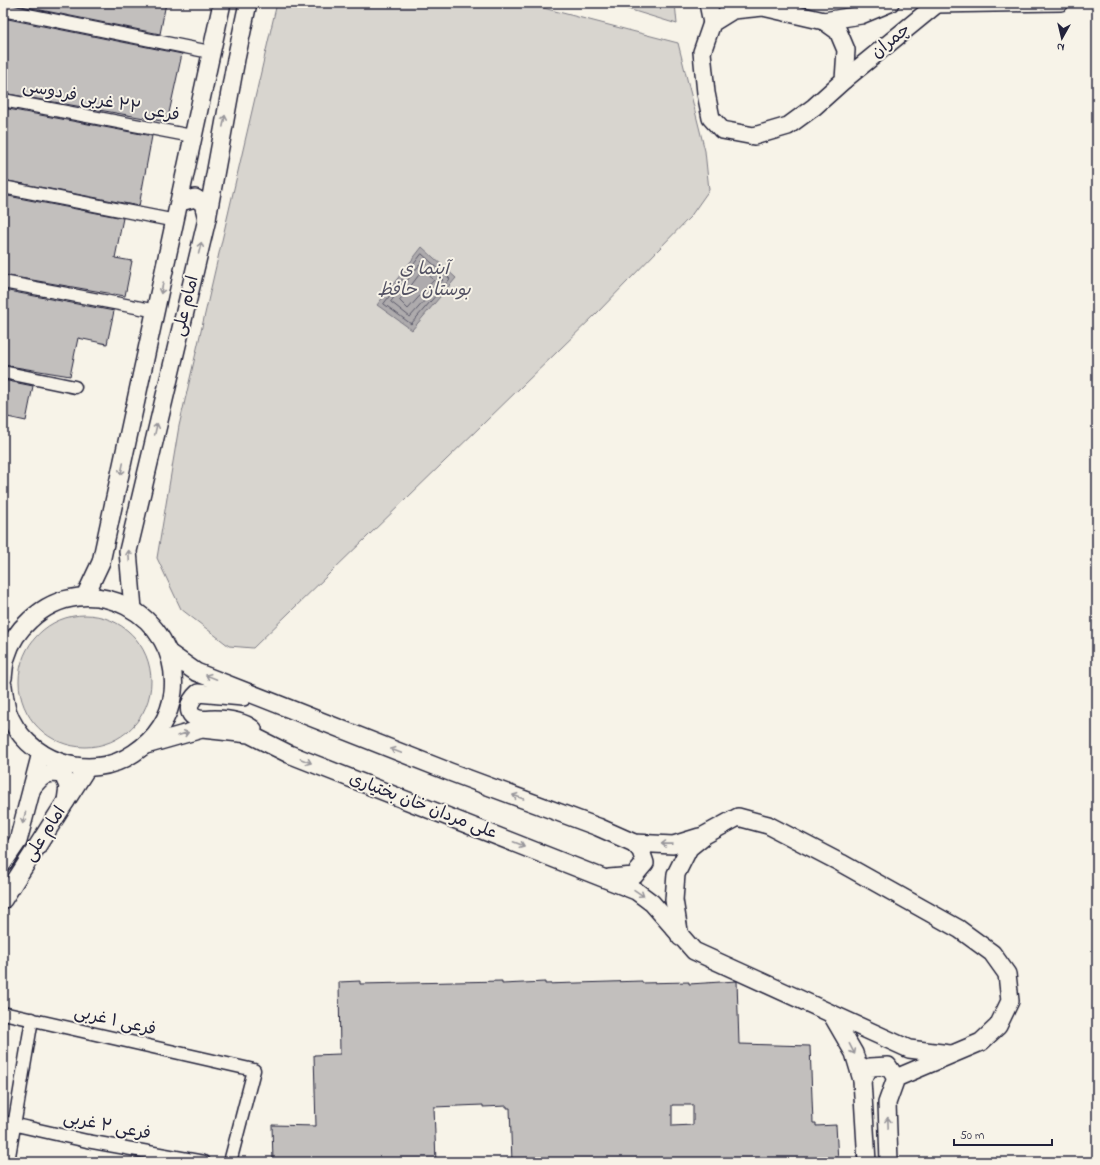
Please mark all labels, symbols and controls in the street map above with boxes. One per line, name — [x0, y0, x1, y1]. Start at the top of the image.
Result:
street label: چمران — [866, 17, 916, 65]
north arrow — [1042, 18, 1082, 58]
text: N — [1056, 38, 1066, 55]
street label: فرعی ۲۲ غربی فردوسی — [20, 74, 182, 128]
one-way arrow — [220, 115, 228, 128]
one-way arrow — [196, 242, 204, 255]
water label: آبنما ی بوستان حافظ — [377, 257, 471, 304]
street label: امام علی — [166, 273, 206, 339]
one-way arrow — [157, 281, 165, 294]
one-way arrow — [153, 423, 161, 436]
one-way arrow — [117, 462, 125, 475]
one-way arrow — [126, 550, 133, 563]
one-way arrow — [205, 673, 217, 681]
one-way arrow — [177, 730, 190, 737]
one-way arrow — [391, 747, 403, 755]
one-way arrow — [300, 757, 312, 765]
street label: علی مردان خان بختیاری — [345, 766, 501, 846]
one-way arrow — [512, 793, 524, 801]
street label: امام علی — [18, 801, 72, 867]
one-way arrow — [20, 811, 27, 824]
one-way arrow — [512, 840, 524, 848]
one-way arrow — [661, 841, 674, 848]
one-way arrow — [633, 889, 644, 897]
street label: فرعی ۱ غربی — [72, 999, 158, 1043]
one-way arrow — [848, 1043, 856, 1055]
street label: فرعی ۲ غربی — [61, 1105, 153, 1147]
one-way arrow — [884, 1117, 891, 1130]
scale bar — [954, 1121, 1052, 1147]
text: 50 m — [960, 1127, 984, 1145]

